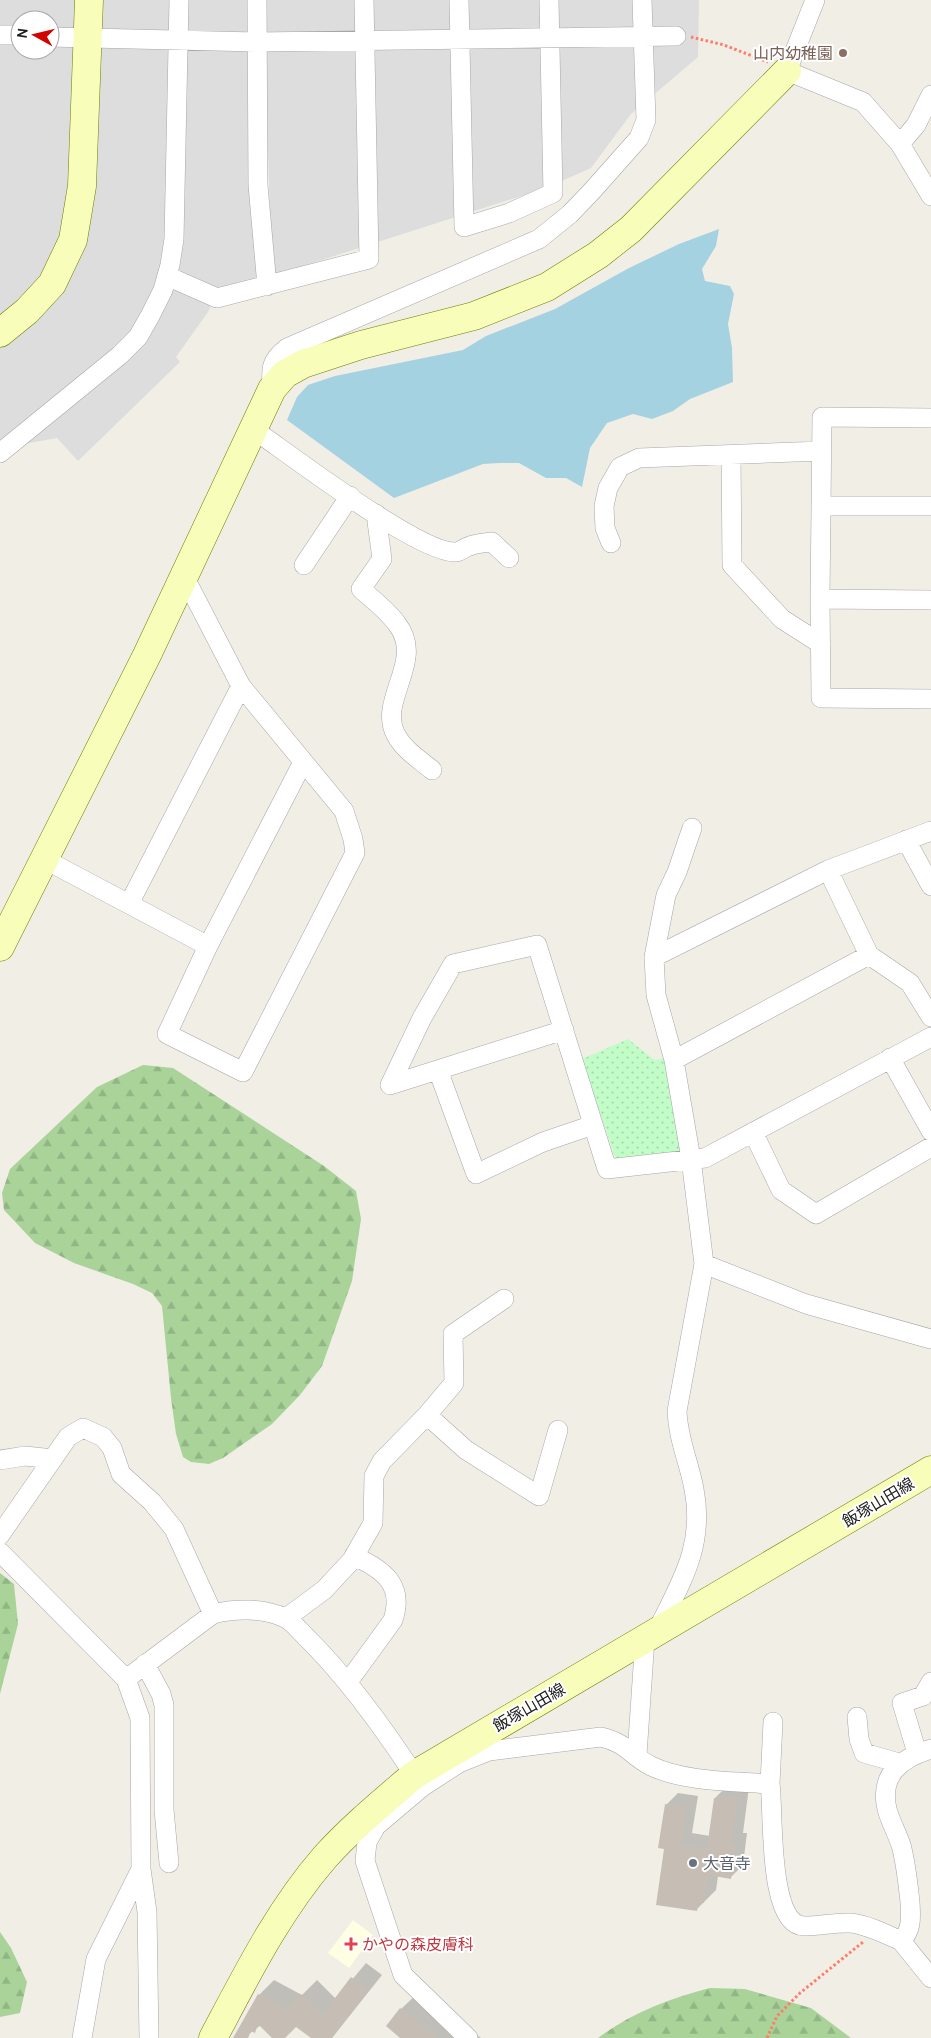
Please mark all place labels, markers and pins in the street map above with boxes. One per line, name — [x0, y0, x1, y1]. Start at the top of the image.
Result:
place label: 山内幼稚園 — [753, 44, 833, 63]
marker: 山内幼稚園 — [837, 47, 849, 59]
place label: 大音寺 — [703, 1854, 751, 1873]
marker: 大音寺 — [687, 1857, 699, 1869]
place label: かやの森皮膚科 — [362, 1935, 474, 1954]
marker: かやの森皮膚科 — [344, 1937, 358, 1951]

